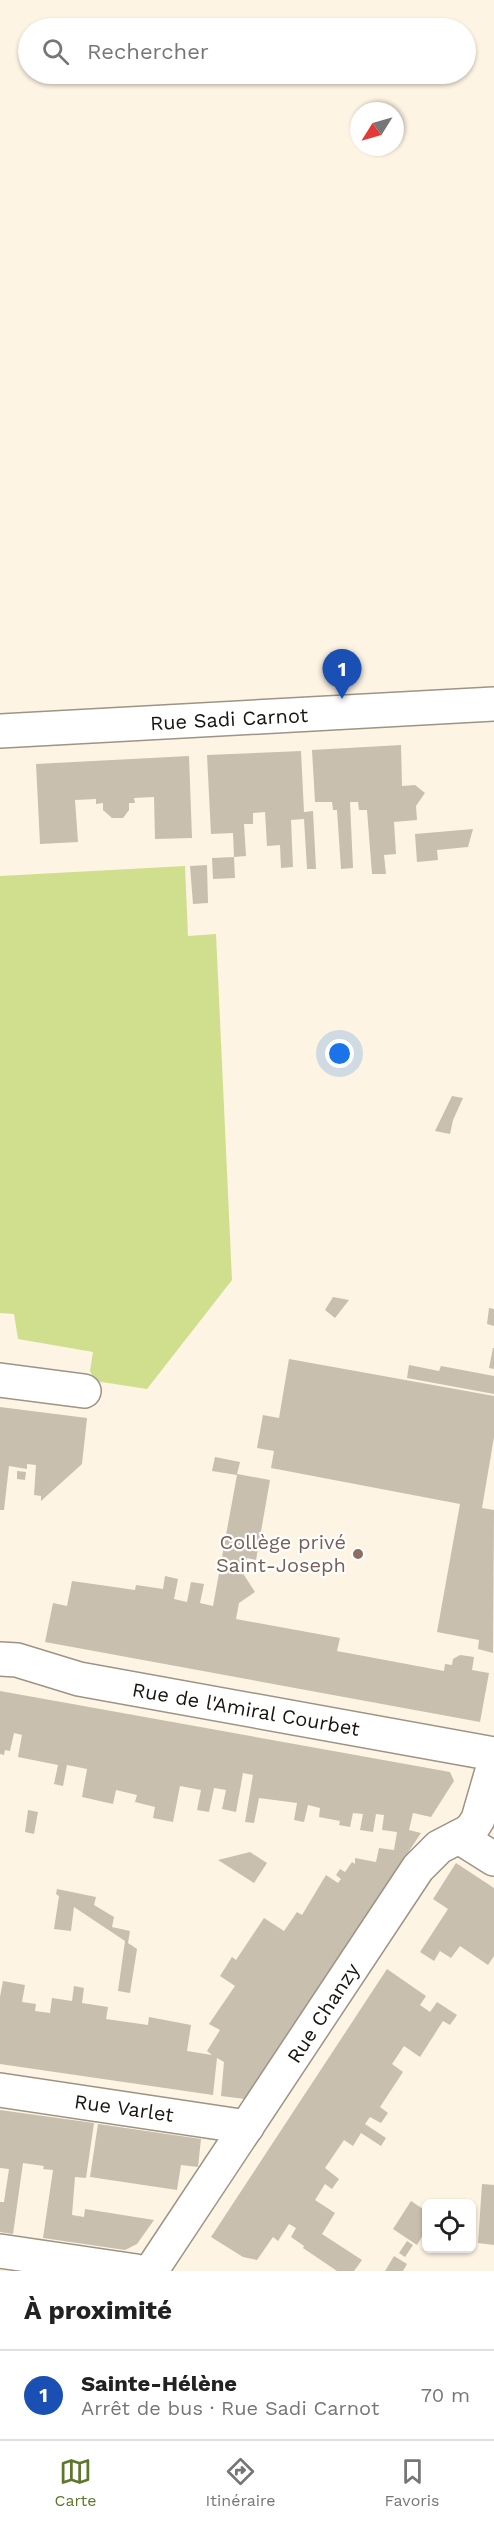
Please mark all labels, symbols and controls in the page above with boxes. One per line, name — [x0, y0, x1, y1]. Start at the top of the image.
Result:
search box — [18, 18, 476, 84]
icon: search — [39, 35, 72, 68]
text: Rechercher — [87, 39, 209, 64]
north arrow — [350, 102, 404, 156]
pin: 1 — [322, 650, 362, 699]
street label: Rue Sadi Carnot — [149, 703, 309, 735]
your location — [325, 1039, 354, 1068]
place label: Collège privé Saint-Joseph — [216, 1530, 346, 1577]
marker: Collège privé Saint-Joseph — [351, 1547, 365, 1561]
street label: Rue de l'Amiral Courbet — [130, 1677, 362, 1741]
street label: Rue Chanzy — [282, 1958, 365, 2068]
street label: Rue Varlet — [73, 2089, 176, 2127]
map controls — [422, 2199, 476, 2253]
button: locate — [422, 2199, 476, 2253]
text: À proximité — [24, 2295, 172, 2325]
text: Sainte-Hélène — [81, 2371, 237, 2396]
text: 1 — [39, 2383, 48, 2407]
text: 70 m — [421, 2383, 470, 2407]
text: Arrêt de bus · Rue Sadi Carnot — [81, 2396, 379, 2420]
tab: Carte — [55, 2455, 97, 2510]
tab: Itinéraire — [206, 2455, 276, 2510]
tab: Favoris — [385, 2455, 439, 2510]

